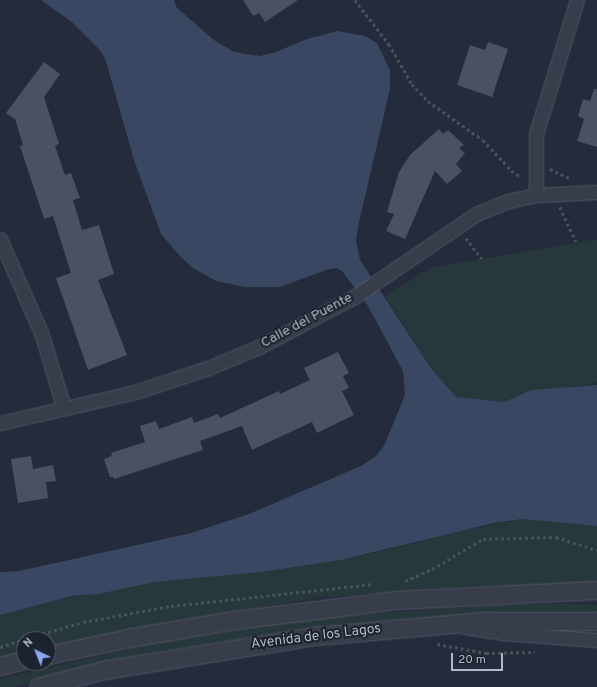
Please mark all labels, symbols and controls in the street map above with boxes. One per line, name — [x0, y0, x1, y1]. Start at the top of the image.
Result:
street label: Calle del Puente — [258, 290, 356, 352]
street label: Avenida de los Lagos — [250, 621, 382, 653]
north arrow — [16, 631, 56, 671]
text: N — [21, 635, 36, 651]
scale bar — [453, 645, 505, 671]
text: 20 m — [458, 652, 486, 668]

